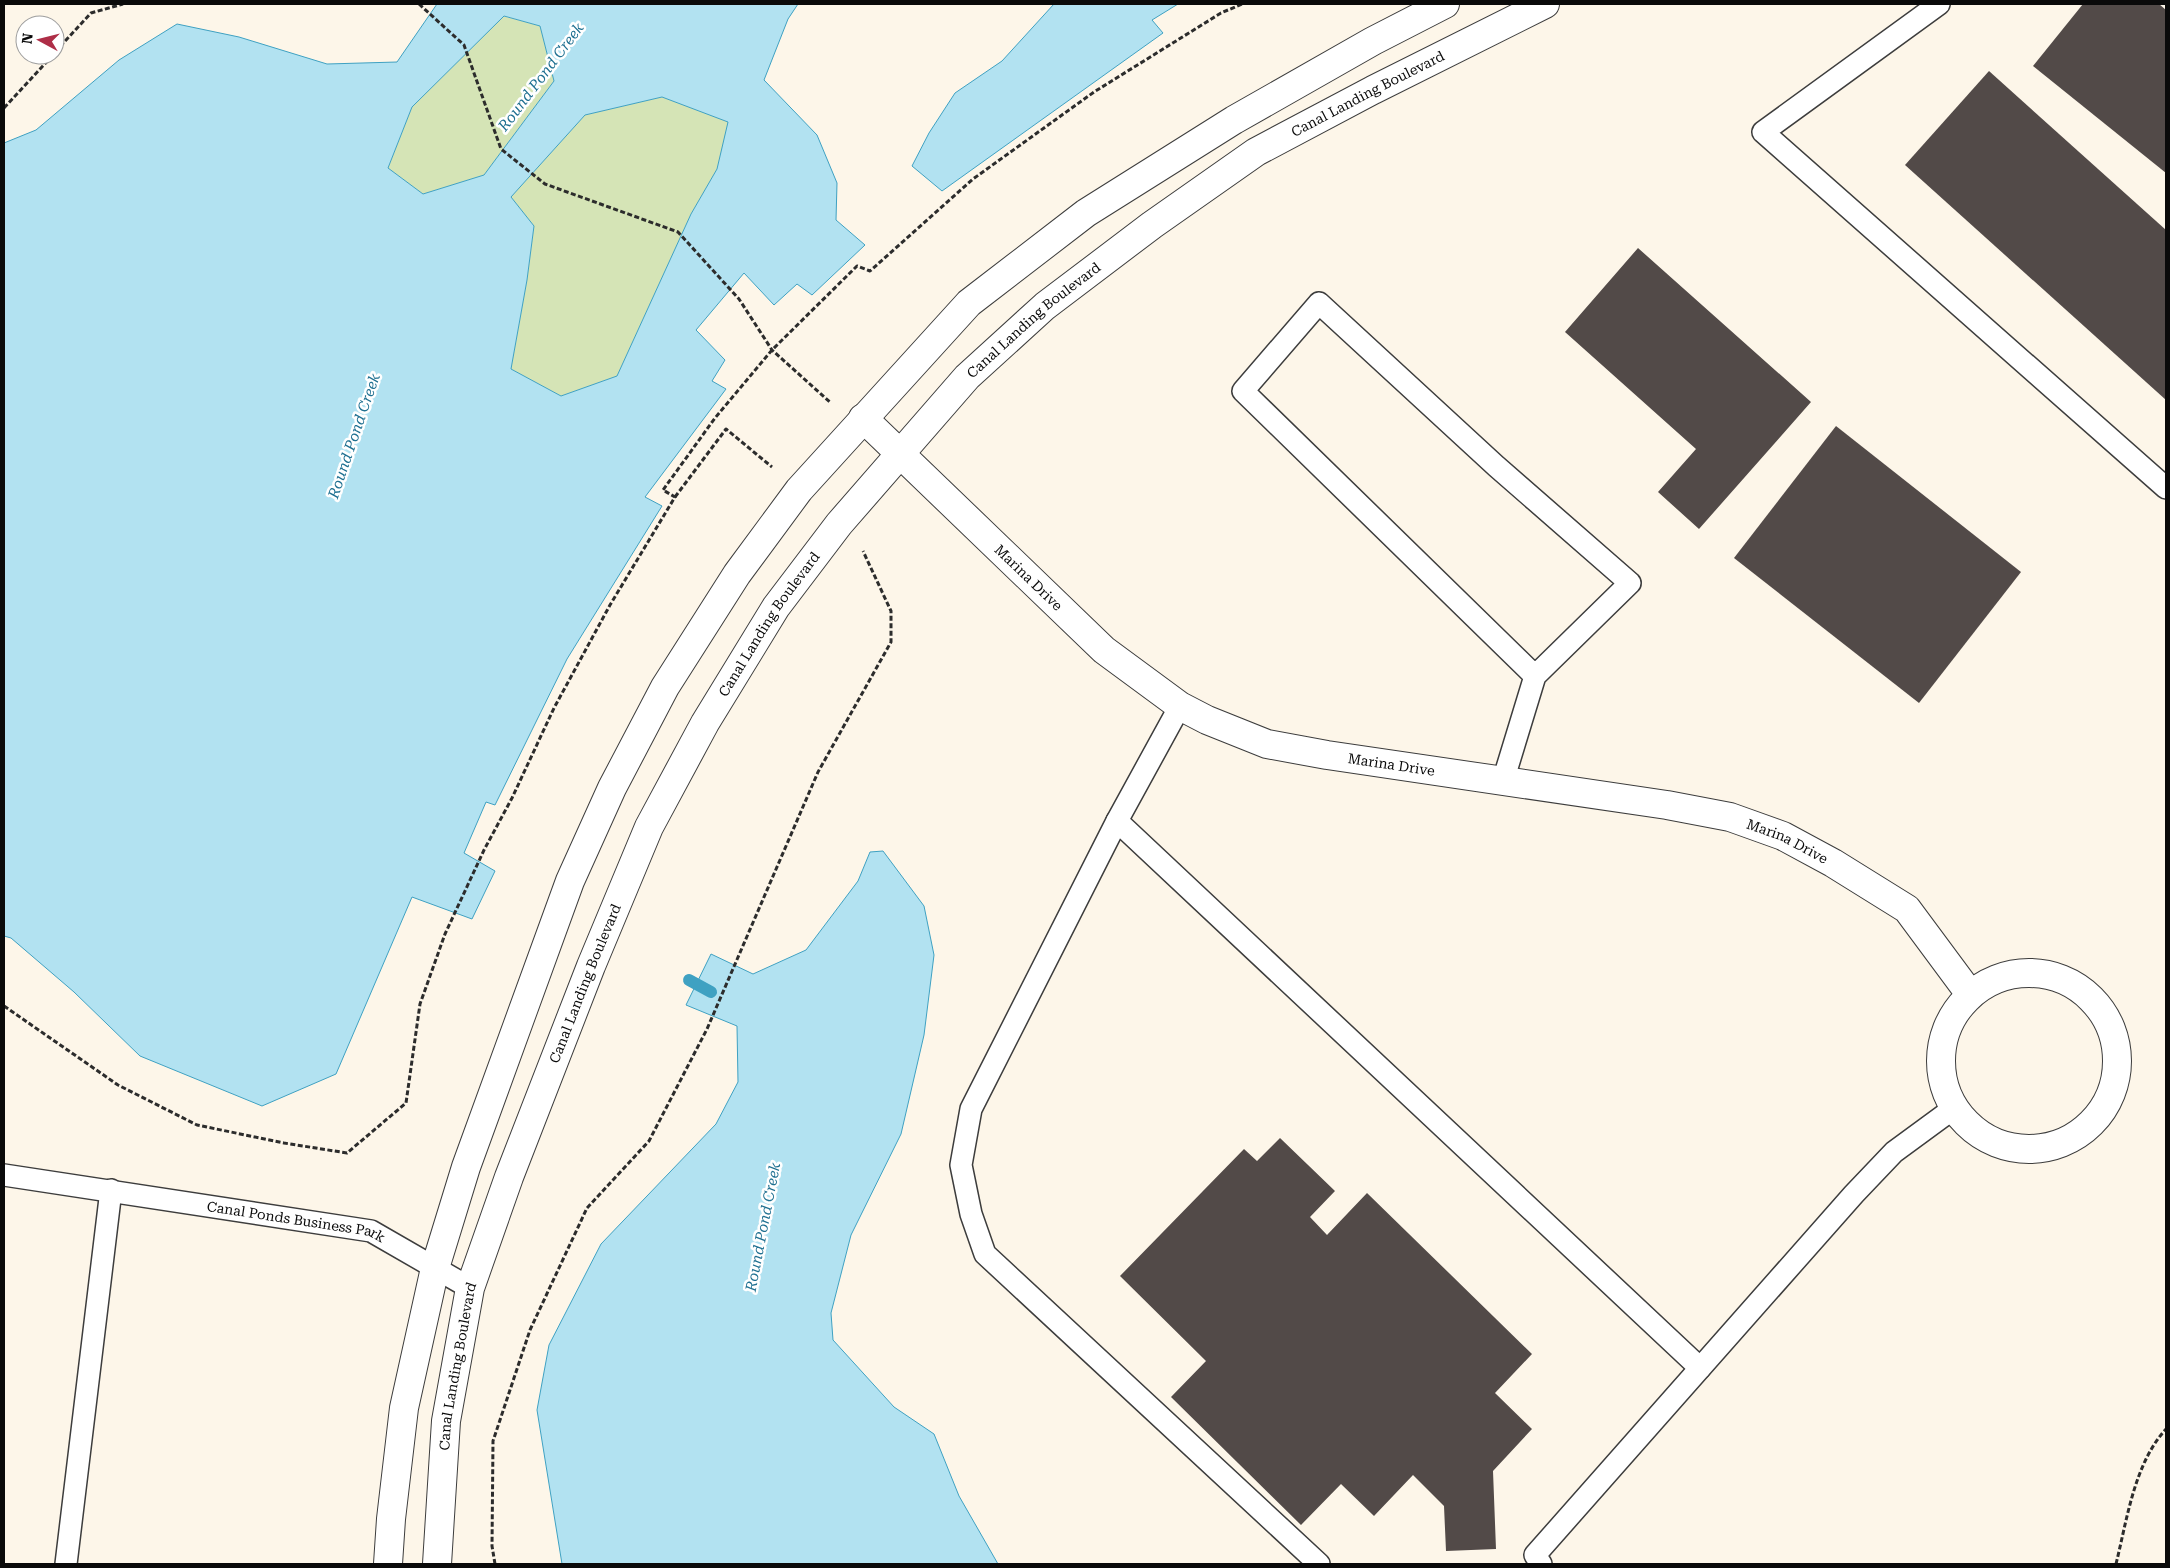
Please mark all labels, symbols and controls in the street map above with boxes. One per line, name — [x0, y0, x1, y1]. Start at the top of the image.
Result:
north arrow — [15, 15, 65, 65]
water label: Round Pond Creek — [494, 19, 588, 136]
text: N — [18, 32, 36, 45]
street label: Canal Landing Boulevard — [1288, 48, 1447, 140]
street label: Canal Landing Boulevard — [964, 259, 1104, 381]
water label: Round Pond Creek — [324, 370, 384, 502]
street label: Marina Drive — [992, 541, 1066, 614]
street label: Canal Landing Boulevard — [715, 549, 823, 699]
street label: Marina Drive — [1347, 750, 1436, 779]
street label: Marina Drive — [1745, 816, 1831, 867]
street label: Canal Landing Boulevard — [546, 901, 624, 1065]
water label: Round Pond Creek — [741, 1160, 784, 1294]
street label: Canal Ponds Business Park — [206, 1198, 388, 1246]
street label: Canal Landing Boulevard — [436, 1280, 479, 1451]

